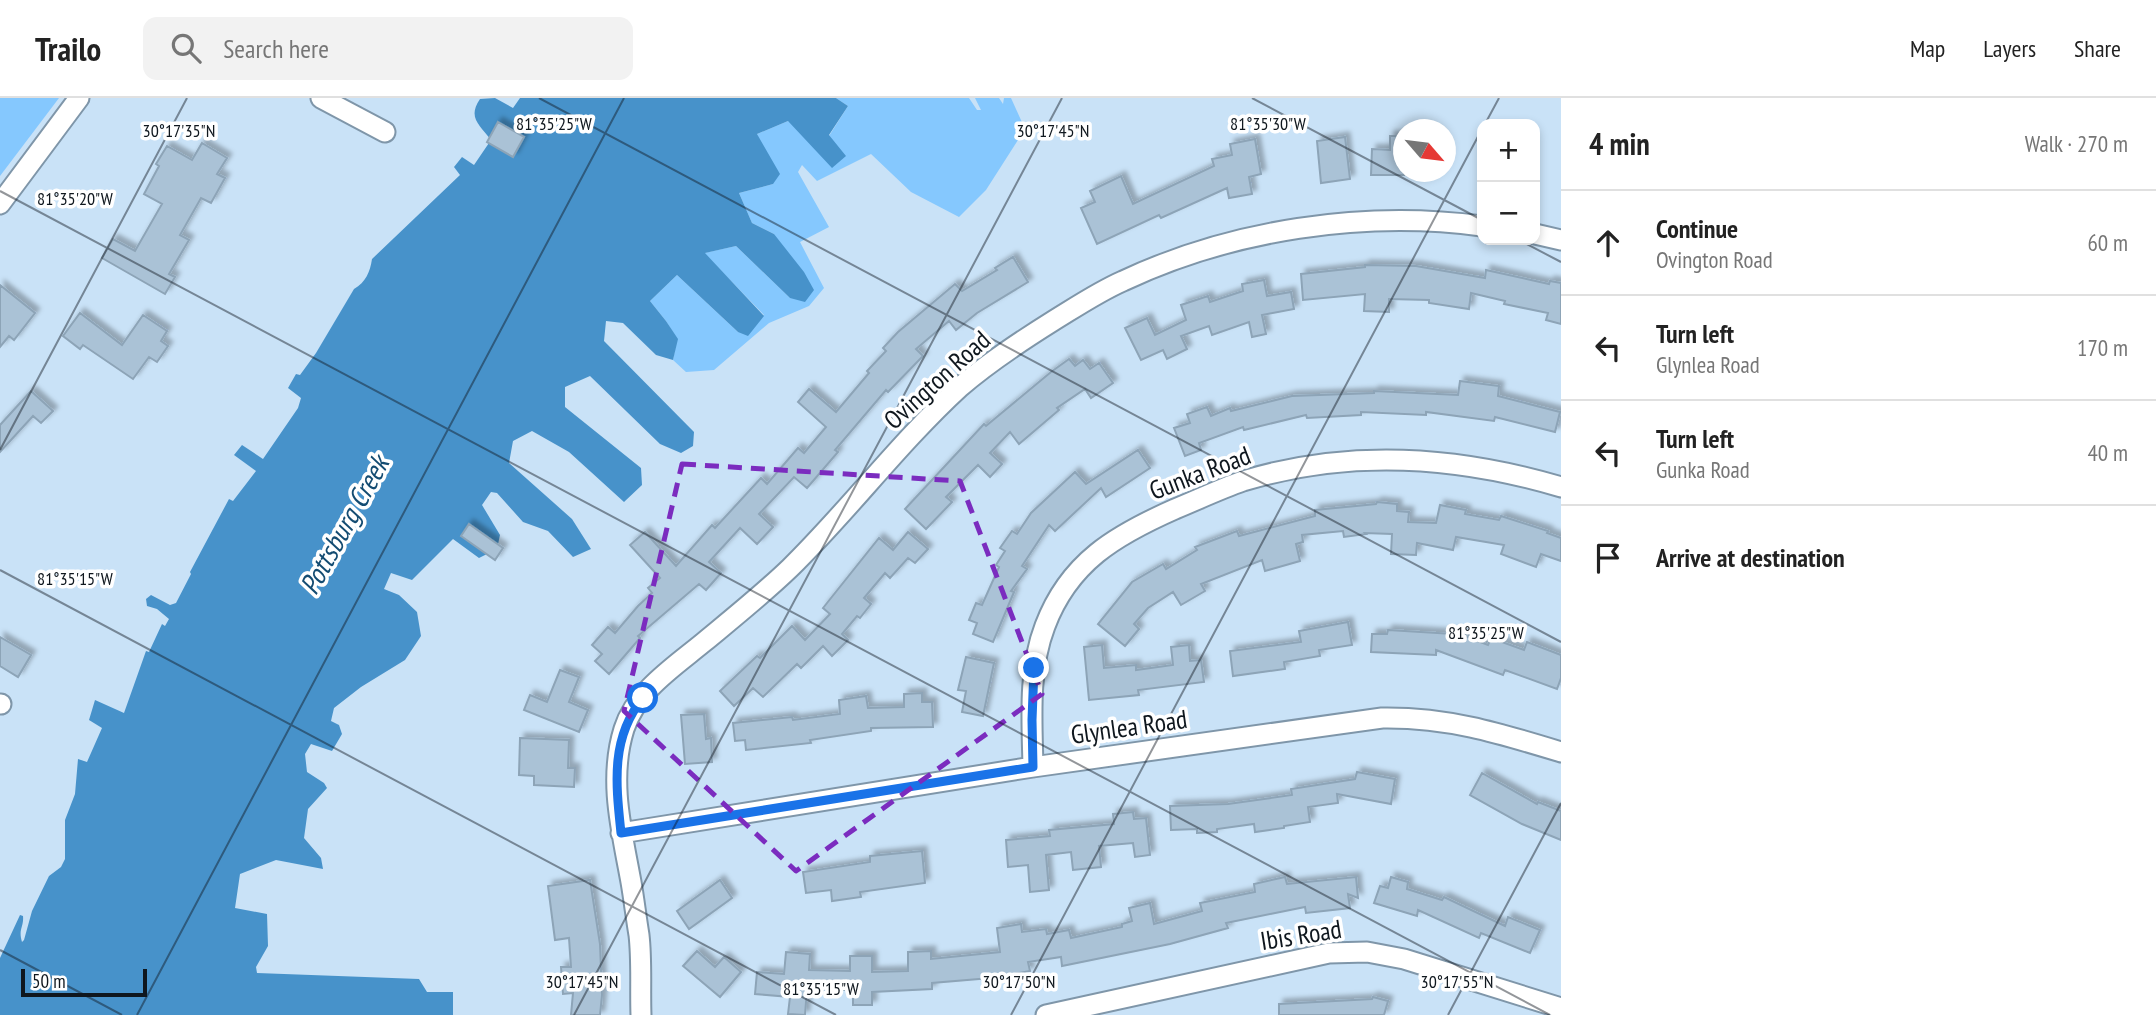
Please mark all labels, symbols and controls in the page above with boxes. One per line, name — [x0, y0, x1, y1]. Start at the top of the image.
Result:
search box — [143, 17, 633, 80]
text: Trailo — [35, 27, 101, 70]
icon: search — [167, 29, 205, 67]
text: Search here — [223, 32, 329, 65]
text: Map — [1910, 33, 1945, 64]
text: Layers — [1983, 33, 2036, 64]
text: Share — [2074, 33, 2121, 64]
text: 81°35'25"W — [516, 112, 592, 135]
text: 81°35'30"W — [1230, 112, 1306, 135]
text: 30°17'35"N — [143, 119, 215, 142]
text: 30°17'45"N — [1017, 119, 1089, 142]
north arrow — [1393, 119, 1456, 182]
map controls — [1477, 119, 1540, 245]
button: + — [1477, 119, 1540, 182]
text: 4 min — [1589, 124, 1650, 163]
text: Walk · 270 m — [2025, 129, 2128, 158]
button: − — [1477, 182, 1540, 245]
text: 81°35'20"W — [37, 187, 113, 210]
text: Continue — [1656, 212, 1738, 245]
icon: ahead — [1589, 224, 1627, 262]
text: 60 m — [2087, 228, 2128, 257]
text: Ovington Road — [1656, 245, 1773, 274]
text: Turn left — [1656, 317, 1734, 350]
street label: Ovington Road — [877, 323, 997, 436]
icon: left — [1589, 329, 1627, 367]
text: 170 m — [2077, 333, 2128, 362]
text: Glynlea Road — [1656, 350, 1760, 379]
text: Turn left — [1656, 422, 1734, 455]
icon: left — [1589, 434, 1627, 472]
street label: Gunka Road — [1144, 438, 1255, 507]
text: 40 m — [2087, 438, 2128, 467]
water label: Pottsburg Creek — [290, 446, 398, 600]
text: Gunka Road — [1656, 455, 1750, 484]
icon: arrive — [1589, 539, 1627, 577]
text: Arrive at destination — [1656, 541, 1845, 574]
text: 81°35'15"W — [37, 567, 113, 590]
text: 81°35'25"W — [1448, 621, 1524, 644]
route end — [1018, 652, 1049, 683]
route start — [627, 682, 658, 713]
street label: Glynlea Road — [1069, 702, 1189, 751]
street label: Ibis Road — [1258, 912, 1344, 957]
scale bar — [21, 966, 147, 998]
text: 50 m — [32, 969, 66, 993]
text: 30°17'45"N — [546, 970, 618, 993]
text: 30°17'50"N — [983, 970, 1055, 993]
text: 30°17'55"N — [1421, 970, 1493, 993]
text: 81°35'15"W — [783, 977, 859, 1000]

